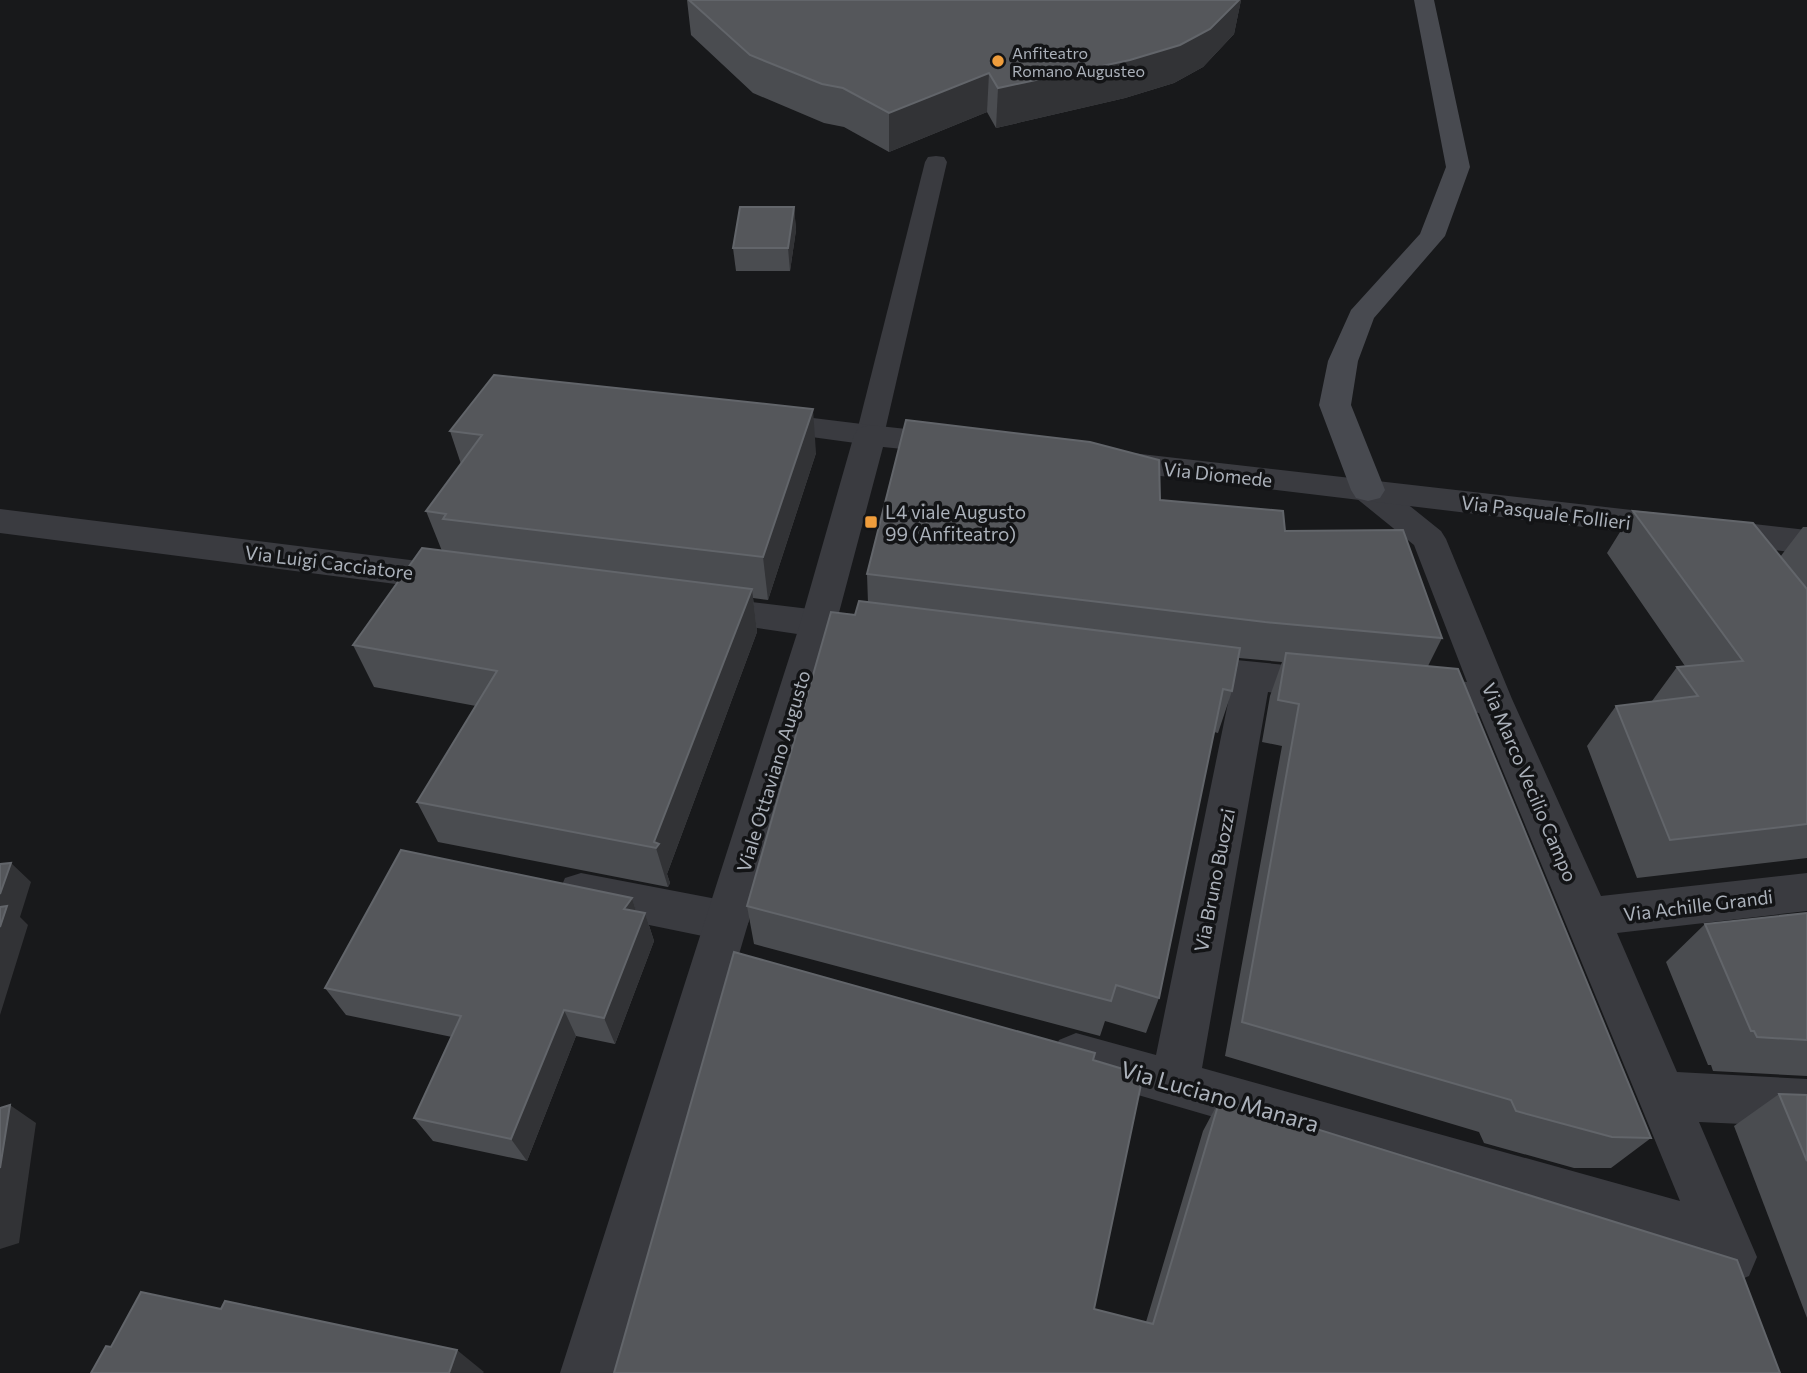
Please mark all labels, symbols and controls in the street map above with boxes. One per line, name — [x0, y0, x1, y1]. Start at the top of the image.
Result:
place label: Anfiteatro Romano Augusteo — [1012, 43, 1145, 80]
marker: Anfiteatro Romano Augusteo — [990, 53, 1006, 69]
street label: Via Diomede — [1162, 457, 1274, 491]
street label: Via Pasquale Follieri — [1460, 490, 1632, 534]
place label: L4 viale Augusto 99 (Anfiteatro) — [885, 500, 1026, 545]
marker: L4 viale Augusto 99 (Anfiteatro) — [863, 514, 879, 530]
street label: Via Luigi Cacciatore — [243, 540, 415, 584]
street label: Viale Ottaviano Augusto — [731, 667, 815, 875]
street label: Via Marco Vecilio Campo — [1478, 679, 1582, 885]
street label: Via Bruno Buozzi — [1189, 806, 1239, 954]
street label: Via Achille Grandi — [1622, 884, 1774, 926]
street label: Via Luciano Manara — [1118, 1054, 1322, 1138]

